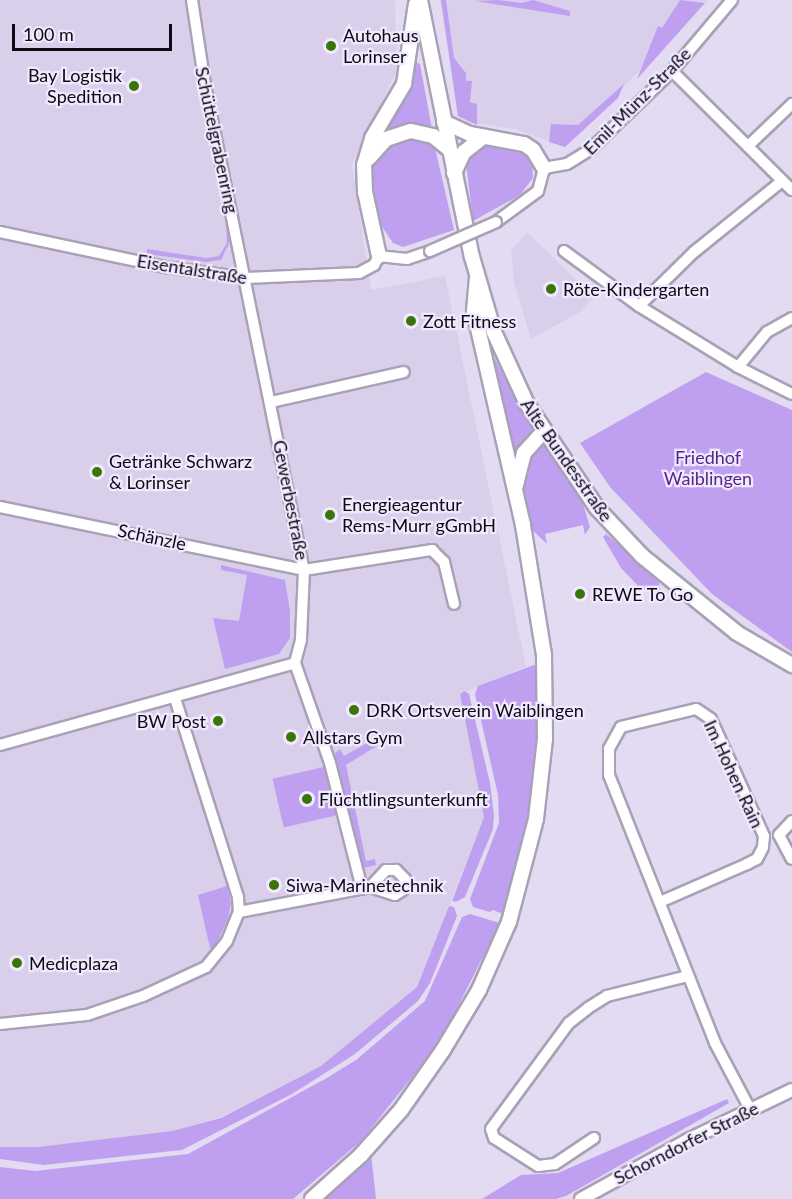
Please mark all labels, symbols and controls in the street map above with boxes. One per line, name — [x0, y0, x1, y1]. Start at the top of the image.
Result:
scale bar — [15, 12, 176, 50]
text: 100 m — [23, 23, 74, 45]
place label: Autohaus Lorinser — [343, 25, 418, 68]
marker: Autohaus Lorinser — [324, 39, 338, 53]
street label: Emil-Münz-Straße — [579, 43, 695, 159]
place label: Bay Logistik Spedition — [27, 65, 122, 107]
street label: Schüttelgrabenring — [191, 65, 243, 215]
marker: Bay Logistik Spedition — [127, 79, 141, 93]
street label: Eisentalstraße — [135, 250, 249, 288]
place label: Röte-Kindergarten — [563, 278, 709, 300]
marker: Röte-Kindergarten — [544, 282, 558, 296]
place label: Zott Fitness — [423, 310, 516, 332]
marker: Zott Fitness — [404, 314, 418, 328]
street label: Alte Bundesstraße — [516, 394, 618, 526]
street label: Gewerbestraße — [269, 438, 313, 562]
park label: Friedhof Waiblingen — [664, 447, 752, 490]
place label: Getränke Schwarz & Lorinser — [109, 451, 252, 494]
marker: Getränke Schwarz & Lorinser — [90, 465, 104, 479]
place label: Energieagentur Rems-Murr gGmbH — [342, 494, 496, 536]
marker: Energieagentur Rems-Murr gGmbH — [323, 508, 337, 522]
street label: Schänzle — [116, 519, 188, 555]
place label: REWE To Go — [592, 583, 694, 605]
marker: REWE To Go — [573, 587, 587, 601]
place label: DRK Ortsverein Waiblingen — [366, 699, 584, 721]
marker: DRK Ortsverein Waiblingen — [347, 703, 361, 717]
place label: BW Post — [136, 710, 206, 732]
marker: BW Post — [211, 714, 225, 728]
street label: Im Hohen Rain — [700, 717, 768, 831]
place label: Allstars Gym — [303, 726, 403, 748]
marker: Allstars Gym — [284, 730, 298, 744]
place label: Flüchtlingsunterkunft — [319, 788, 488, 810]
marker: Flüchtlingsunterkunft — [300, 792, 314, 806]
place label: Siwa-Marinetechnik — [286, 874, 443, 896]
marker: Siwa-Marinetechnik — [267, 878, 281, 892]
place label: Medicplaza — [29, 952, 118, 974]
marker: Medicplaza — [10, 956, 24, 970]
street label: Schorndorfer Straße — [610, 1097, 762, 1189]

